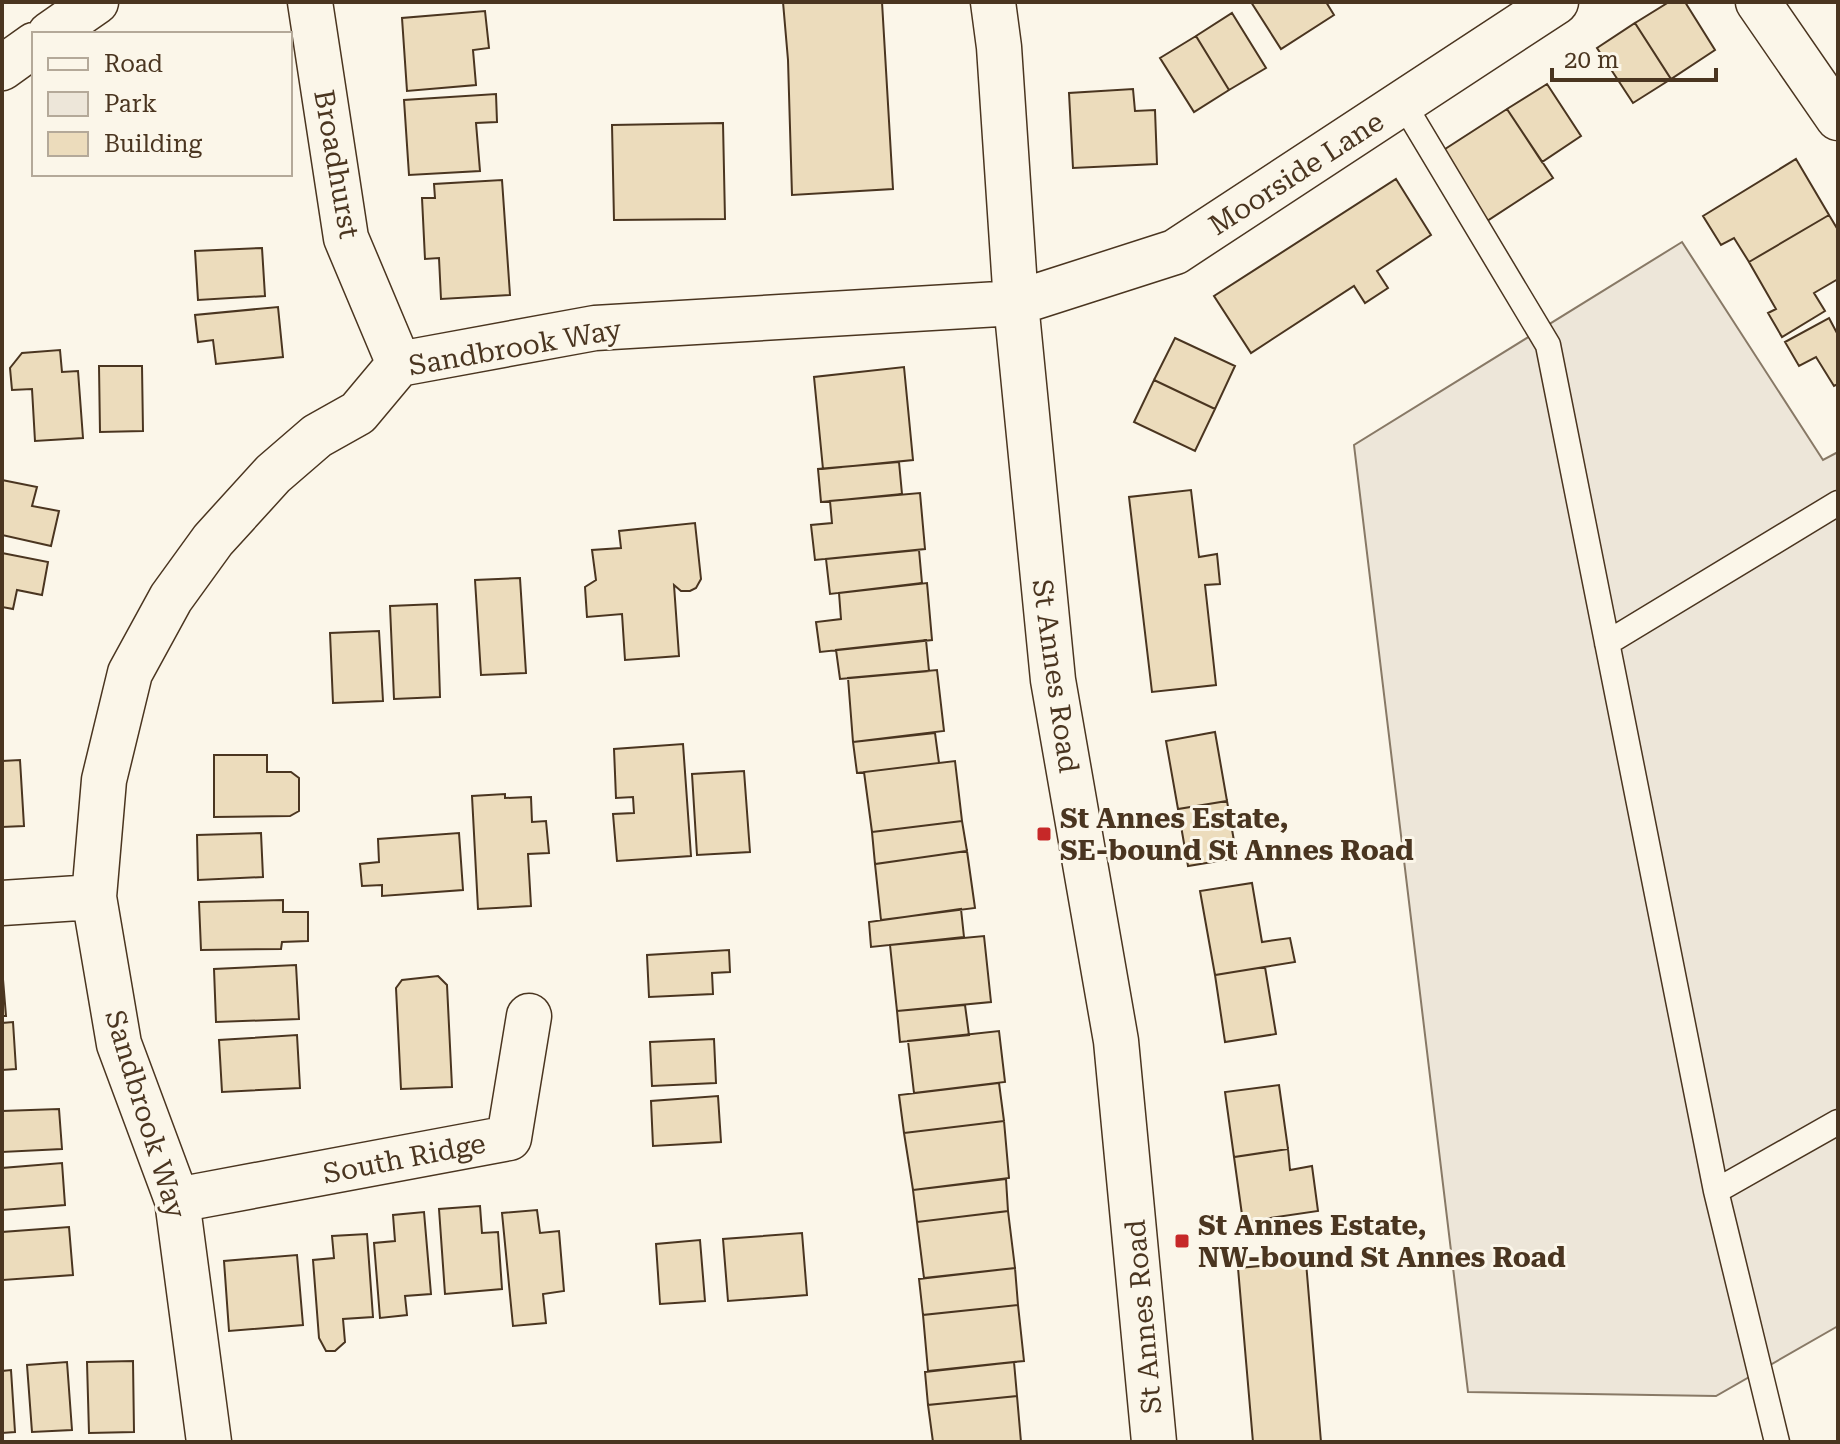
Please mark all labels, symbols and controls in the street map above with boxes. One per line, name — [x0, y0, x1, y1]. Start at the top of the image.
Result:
legend — [32, 32, 292, 176]
scale bar — [1552, 32, 1716, 82]
text: 20 m — [1564, 46, 1619, 74]
text: Road — [104, 50, 163, 78]
street label: Broadhurst — [307, 87, 366, 241]
text: Park — [104, 90, 157, 118]
street label: Moorside Lane — [1203, 105, 1390, 242]
text: Building — [104, 130, 202, 158]
street label: Sandbrook Way — [406, 312, 625, 382]
street label: St Annes Road — [1026, 577, 1085, 775]
place label: St Annes Estate, SE-bound St Annes Road — [1060, 802, 1414, 867]
marker: St Annes Estate, SE-bound St Annes Road — [1035, 825, 1053, 843]
street label: Sandbrook Way — [98, 1006, 193, 1222]
street label: South Ridge — [320, 1127, 488, 1190]
place label: St Annes Estate, NW-bound St Annes Road — [1198, 1209, 1566, 1274]
street label: St Annes Road — [1119, 1218, 1168, 1416]
marker: St Annes Estate, NW-bound St Annes Road — [1173, 1232, 1191, 1250]

